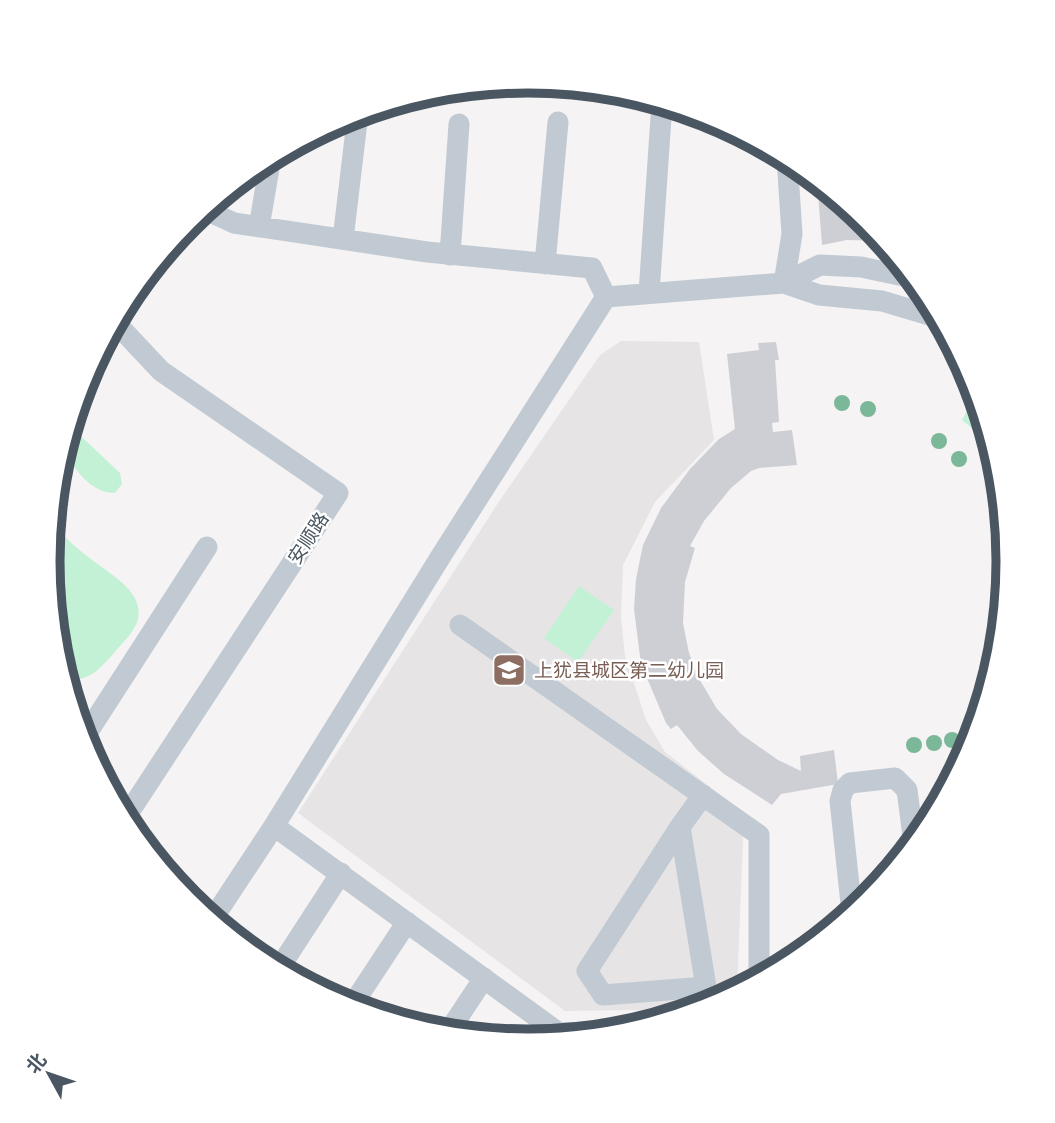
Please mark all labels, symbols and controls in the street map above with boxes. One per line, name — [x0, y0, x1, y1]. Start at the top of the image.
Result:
street label: 安顺路 — [282, 508, 334, 569]
school or university icon: 上犹县城区第二幼儿园 — [490, 651, 528, 689]
place label: 上犹县城区第二幼儿园 — [534, 658, 724, 683]
north arrow — [14, 1039, 84, 1109]
text: 北 — [21, 1048, 52, 1079]

